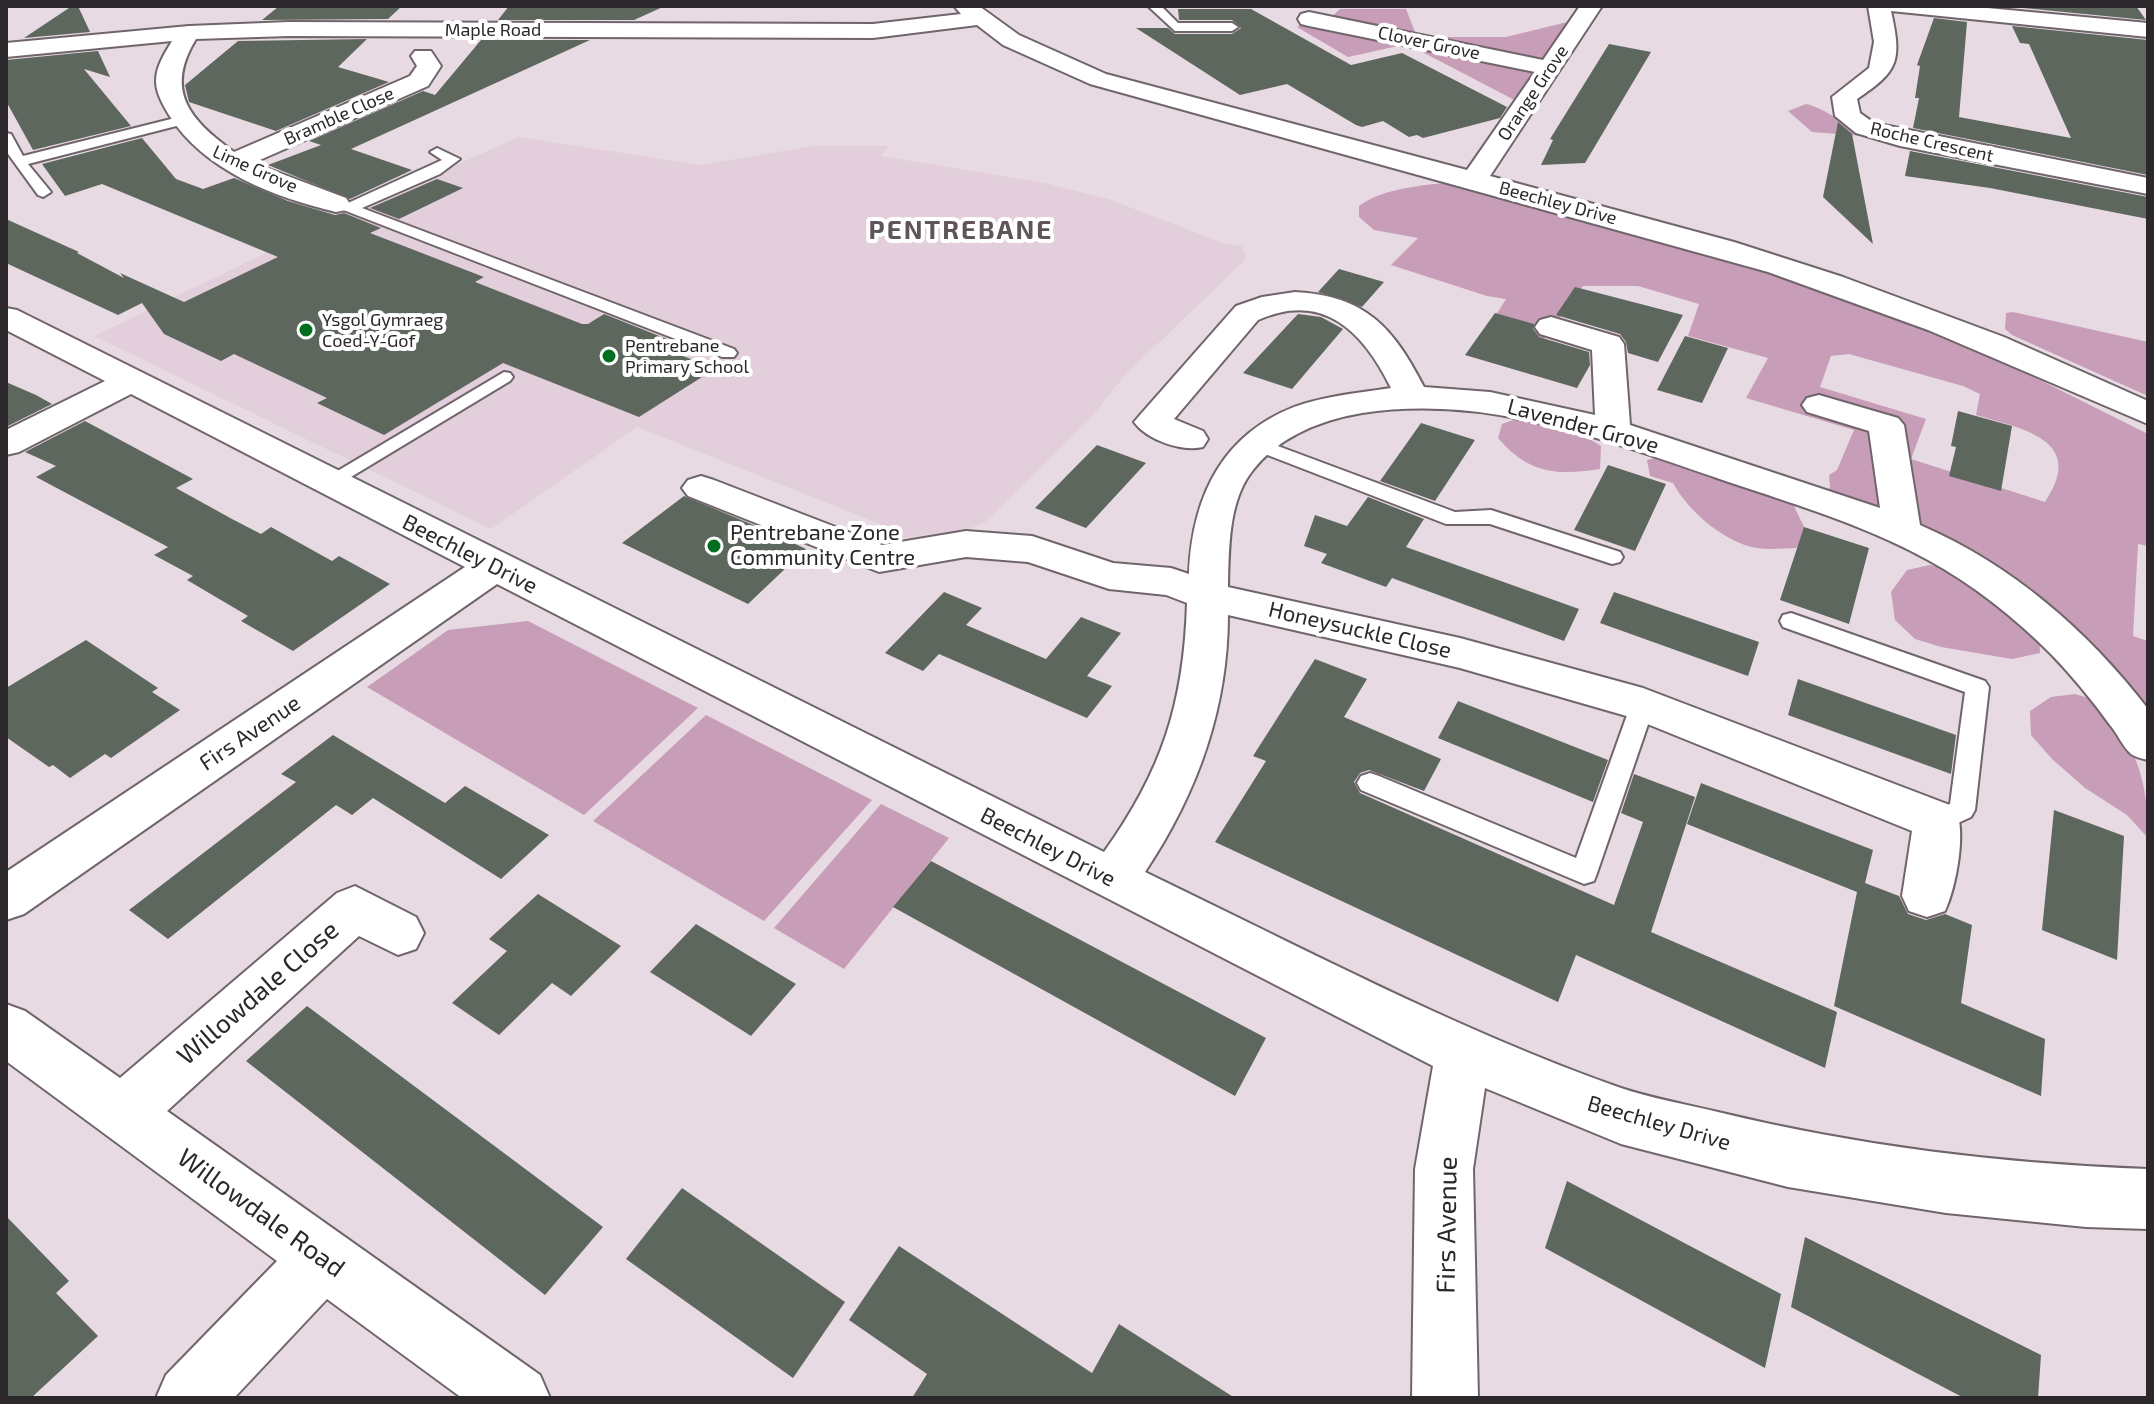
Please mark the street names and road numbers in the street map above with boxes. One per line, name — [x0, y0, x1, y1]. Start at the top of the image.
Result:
street label: Maple Road — [445, 19, 541, 41]
street label: Clover Grove — [1376, 22, 1482, 64]
street label: Orange Grove — [1493, 41, 1573, 145]
street label: Bramble Close — [281, 82, 397, 150]
street label: Roche Crescent — [1868, 117, 1996, 167]
street label: Lime Grove — [209, 141, 301, 197]
street label: Beechley Drive — [1497, 177, 1619, 229]
street label: Lavender Grove — [1504, 393, 1662, 459]
street label: Beechley Drive — [398, 509, 542, 599]
street label: Honeysuckle Close — [1266, 596, 1454, 664]
street label: Firs Avenue — [195, 690, 305, 776]
street label: Beechley Drive — [976, 802, 1120, 892]
street label: Willowdale Close — [171, 914, 345, 1072]
street label: Beechley Drive — [1584, 1090, 1734, 1156]
street label: Willowdale Road — [171, 1142, 351, 1284]
street label: Firs Avenue — [1430, 1156, 1464, 1294]

